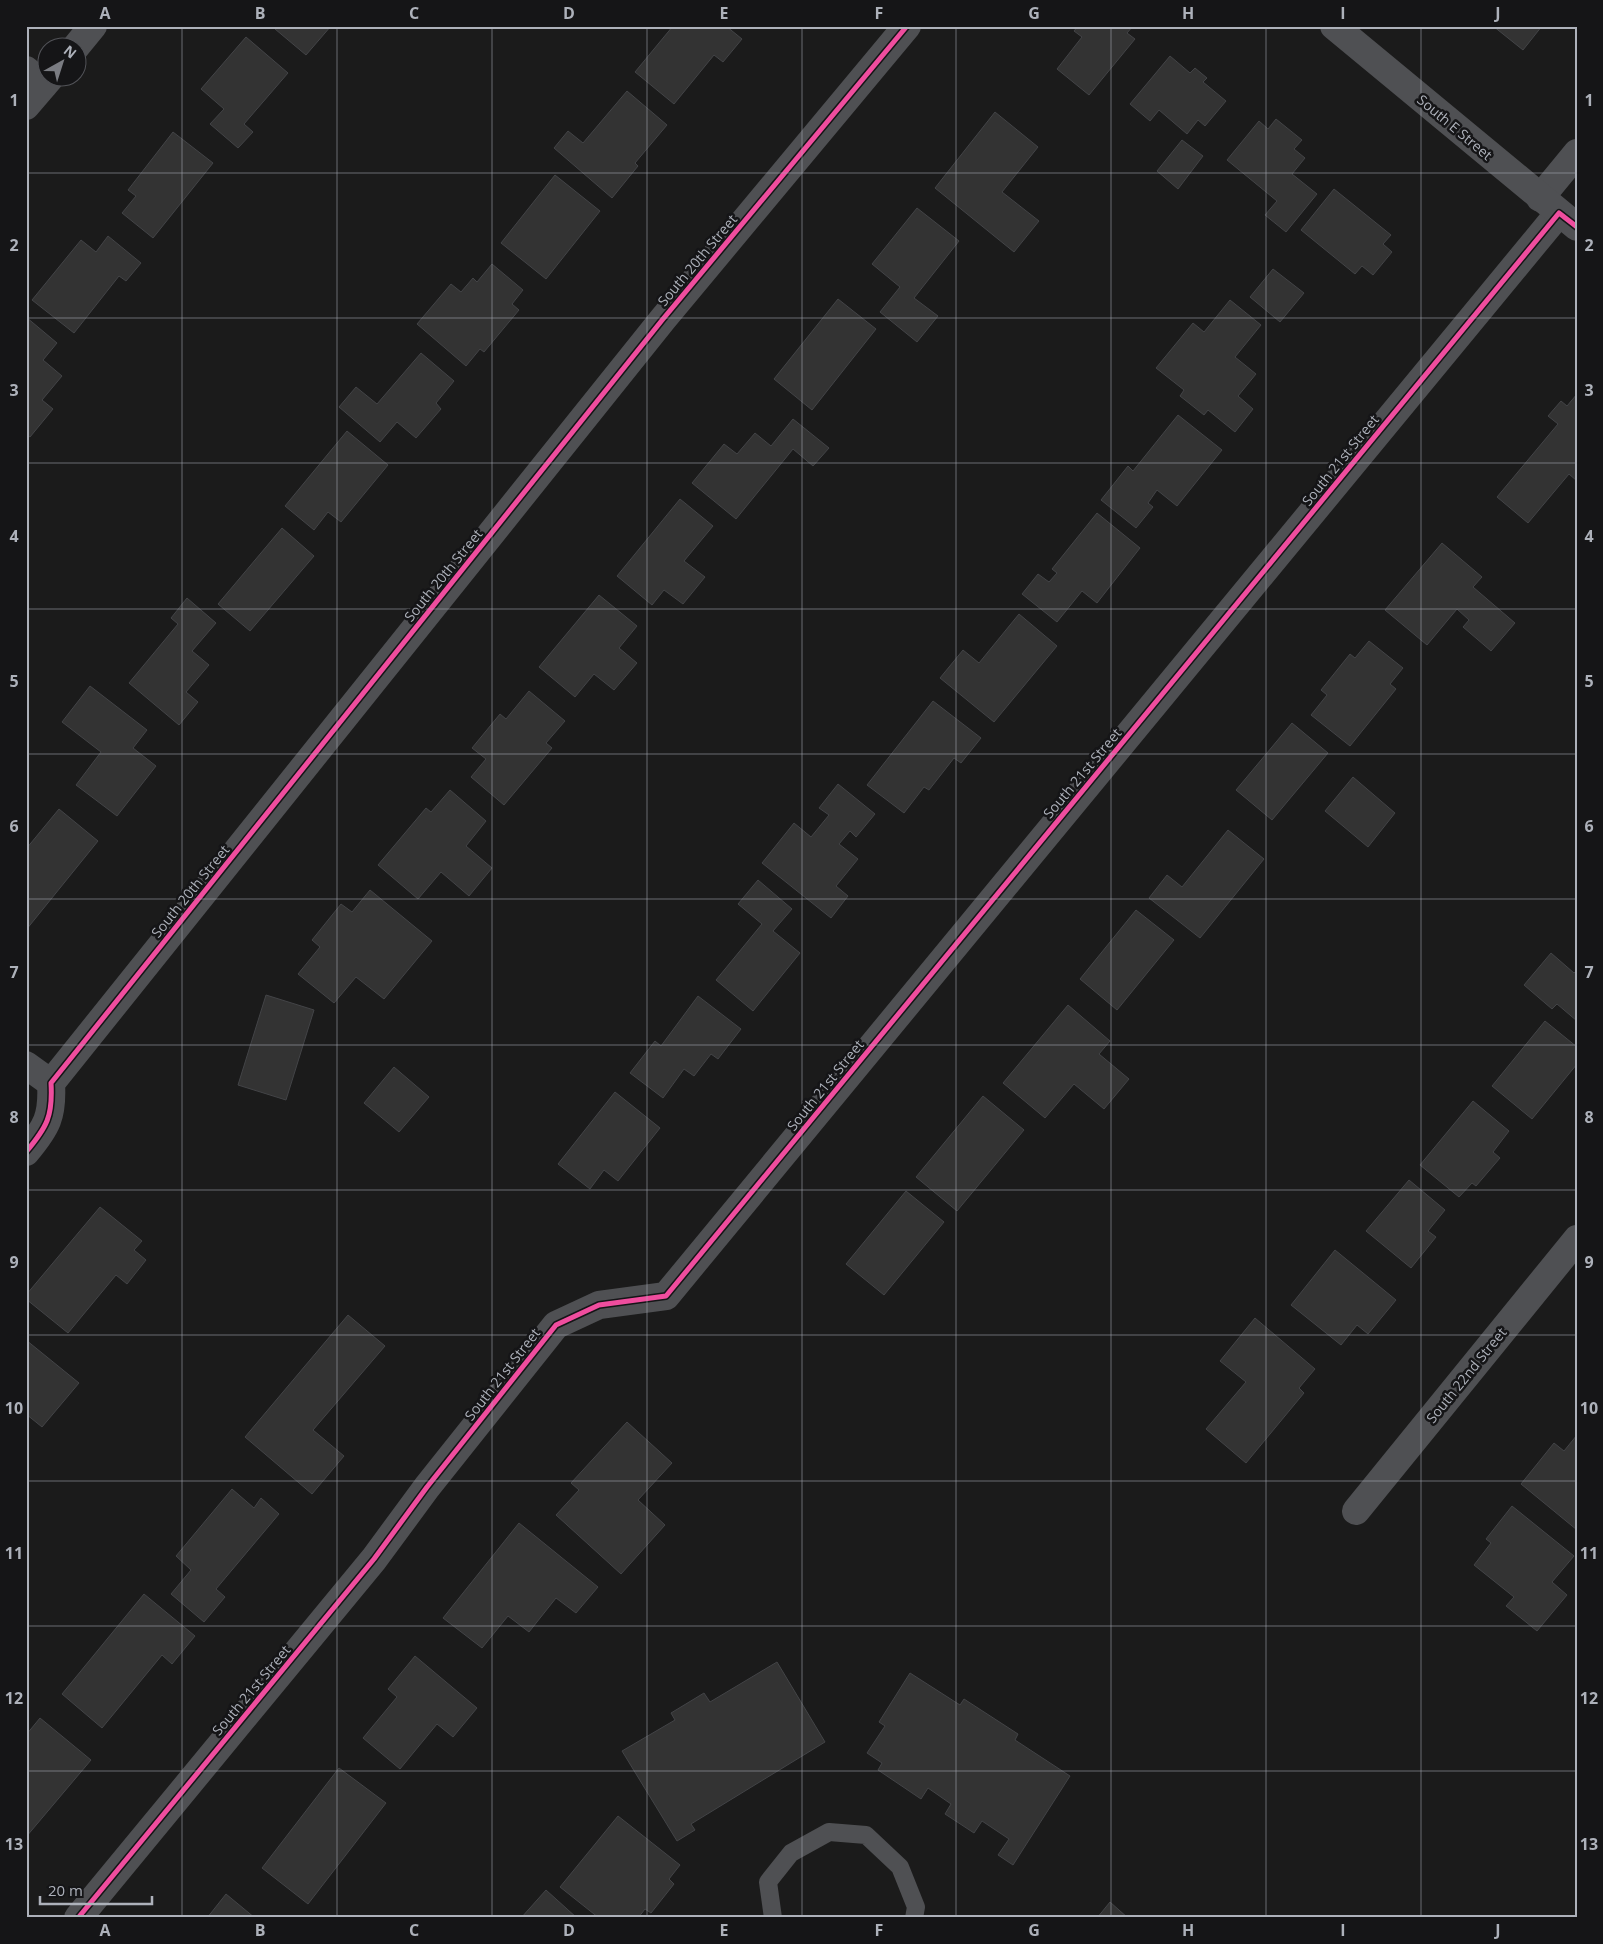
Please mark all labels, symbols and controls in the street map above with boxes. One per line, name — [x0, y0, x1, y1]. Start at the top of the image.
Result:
text: A — [99, 2, 111, 24]
text: B — [255, 2, 265, 24]
text: C — [409, 2, 419, 24]
text: D — [563, 2, 575, 24]
text: E — [720, 2, 729, 24]
text: F — [875, 2, 883, 24]
text: G — [1028, 2, 1040, 24]
text: H — [1182, 2, 1194, 24]
text: I — [1340, 2, 1346, 24]
text: J — [1493, 2, 1501, 24]
north arrow — [38, 38, 88, 88]
text: N — [60, 41, 81, 62]
text: 1 — [9, 89, 19, 111]
text: 1 — [1584, 89, 1594, 111]
street label: South E Street — [1413, 90, 1497, 164]
street label: South 20th Street — [653, 210, 741, 310]
text: 2 — [9, 234, 19, 256]
text: 2 — [1584, 234, 1594, 256]
text: 3 — [9, 379, 19, 401]
text: 3 — [1584, 379, 1594, 401]
street label: South 21st Street — [1297, 410, 1383, 510]
text: 4 — [9, 525, 19, 547]
street label: South 20th Street — [400, 525, 486, 625]
text: 4 — [1584, 525, 1594, 547]
text: 5 — [9, 670, 19, 692]
text: 5 — [1584, 670, 1594, 692]
street label: South 21st Street — [1039, 724, 1125, 822]
text: 6 — [9, 815, 19, 837]
text: 6 — [1584, 815, 1594, 837]
street label: South 20th Street — [147, 841, 233, 941]
text: 7 — [9, 961, 19, 983]
text: 7 — [1584, 961, 1594, 983]
street label: South 21st Street — [782, 1035, 868, 1135]
text: 8 — [9, 1106, 19, 1128]
text: 8 — [1584, 1106, 1594, 1128]
text: 9 — [9, 1251, 19, 1273]
text: 9 — [1584, 1251, 1594, 1273]
street label: South 22nd Street — [1422, 1323, 1510, 1427]
street label: South 21st Street — [460, 1324, 544, 1424]
text: 10 — [5, 1397, 23, 1419]
text: 10 — [1580, 1397, 1598, 1419]
text: 11 — [5, 1542, 23, 1564]
text: 11 — [1580, 1542, 1598, 1564]
street label: South 21st Street — [208, 1641, 294, 1739]
text: 12 — [5, 1687, 23, 1709]
text: 12 — [1580, 1687, 1598, 1709]
text: 13 — [5, 1833, 23, 1855]
text: 13 — [1580, 1833, 1598, 1855]
scale bar — [40, 1874, 152, 1906]
text: 20 m — [48, 1880, 83, 1900]
text: A — [99, 1919, 111, 1941]
text: B — [255, 1919, 265, 1941]
text: C — [409, 1919, 419, 1941]
text: D — [563, 1919, 575, 1941]
text: E — [720, 1919, 729, 1941]
text: F — [875, 1919, 883, 1941]
text: G — [1028, 1919, 1040, 1941]
text: H — [1182, 1919, 1194, 1941]
text: I — [1340, 1919, 1346, 1941]
text: J — [1493, 1919, 1501, 1941]

